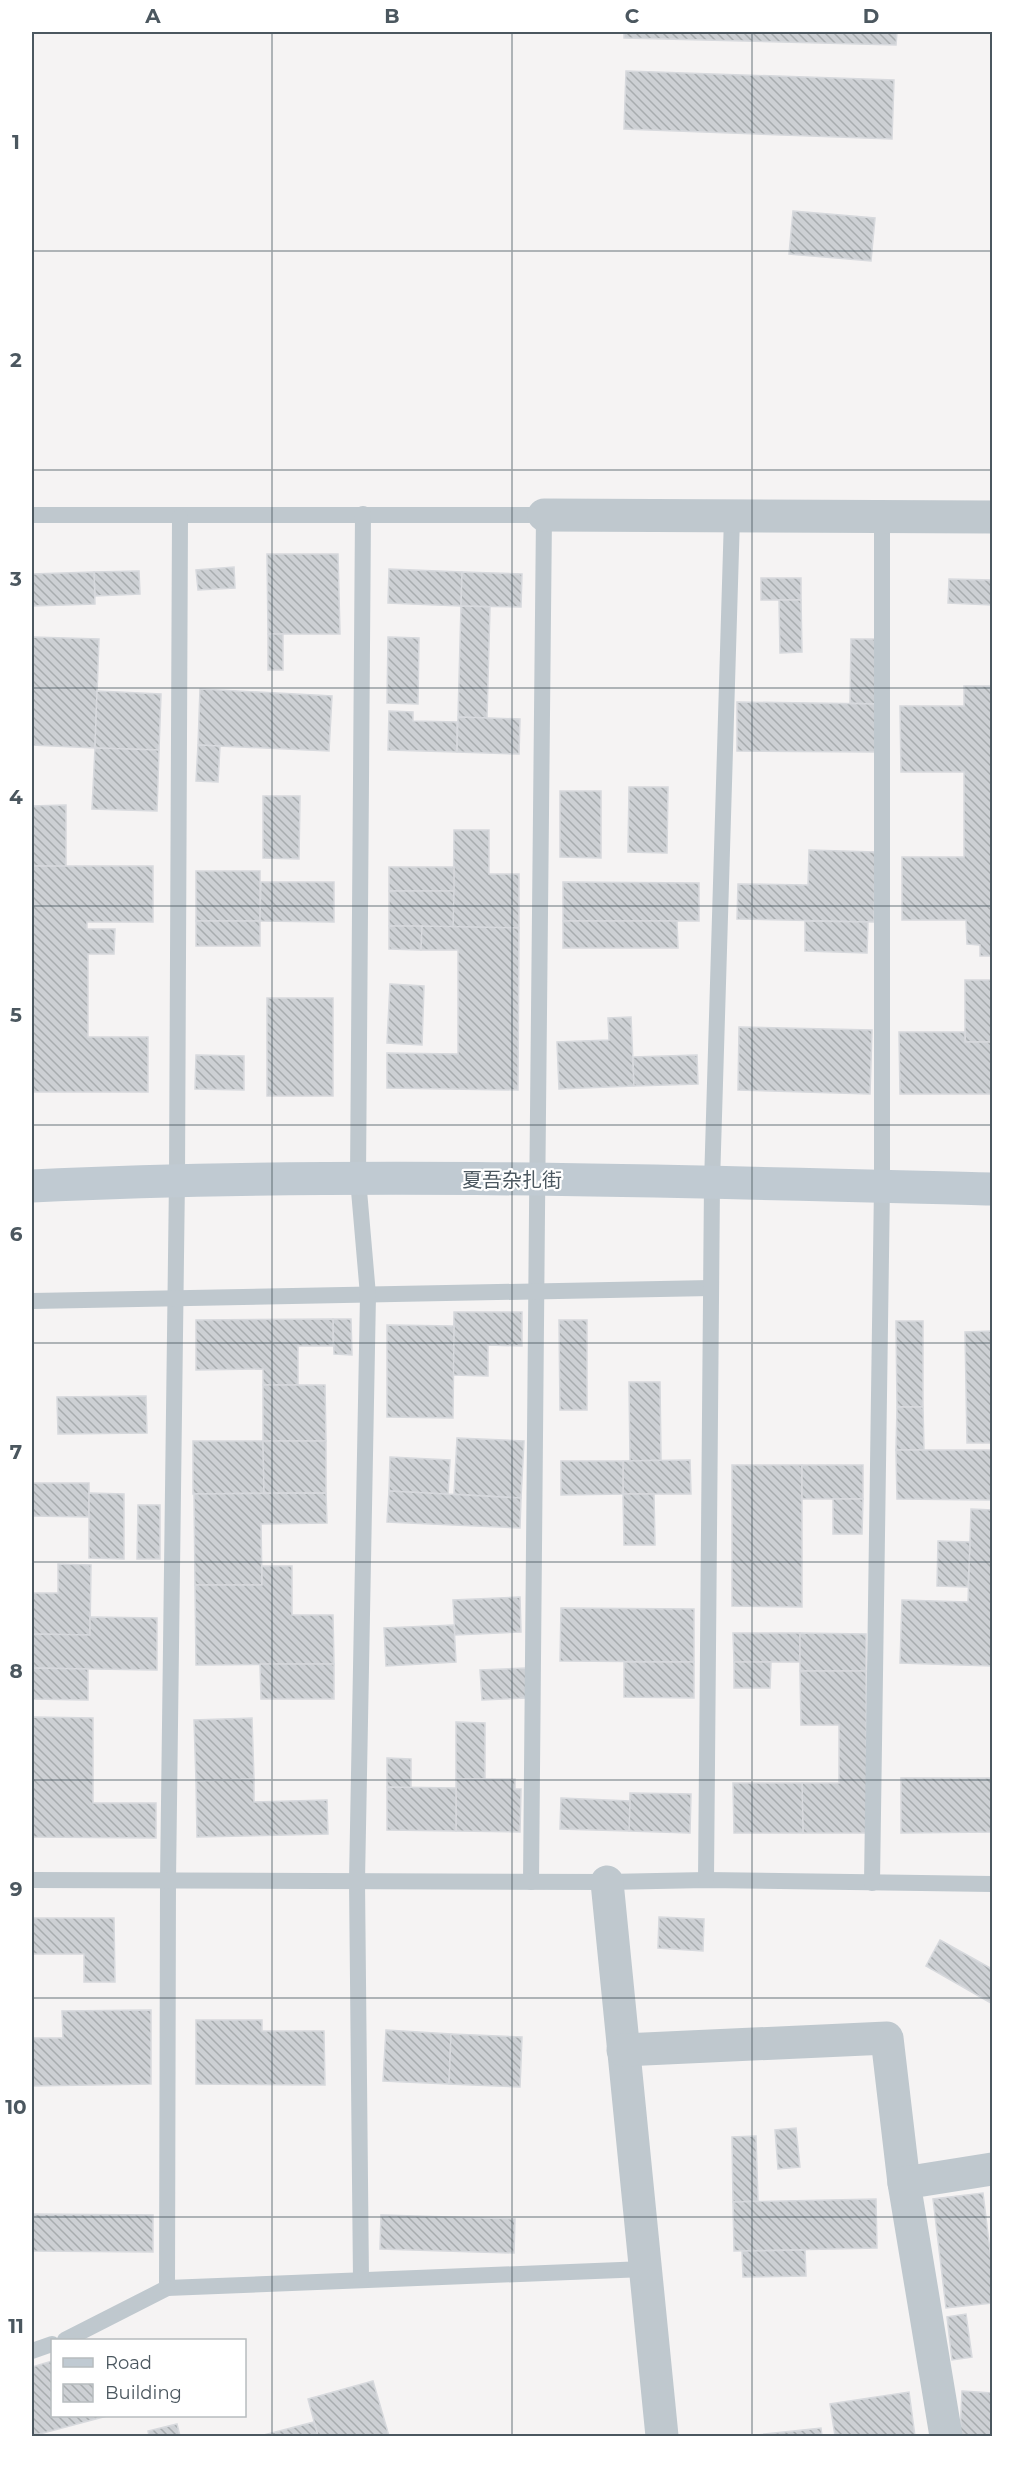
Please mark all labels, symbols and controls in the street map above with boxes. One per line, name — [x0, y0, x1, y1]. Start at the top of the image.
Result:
text: A — [144, 4, 161, 28]
text: B — [384, 4, 400, 28]
text: C — [625, 4, 640, 28]
text: D — [863, 4, 879, 28]
text: 1 — [12, 130, 20, 154]
text: 2 — [10, 348, 22, 372]
text: 3 — [9, 567, 22, 591]
text: 4 — [9, 785, 23, 809]
text: 5 — [10, 1003, 22, 1027]
street label: 夏吾杂扎街 — [462, 1168, 562, 1192]
text: 6 — [10, 1222, 23, 1246]
text: 7 — [10, 1440, 22, 1464]
text: 8 — [9, 1659, 23, 1683]
text: 9 — [10, 1877, 22, 1901]
text: 10 — [5, 2095, 27, 2119]
text: 11 — [8, 2314, 24, 2338]
legend — [51, 2339, 246, 2417]
text: Road — [105, 2352, 152, 2374]
text: Building — [105, 2382, 182, 2404]

